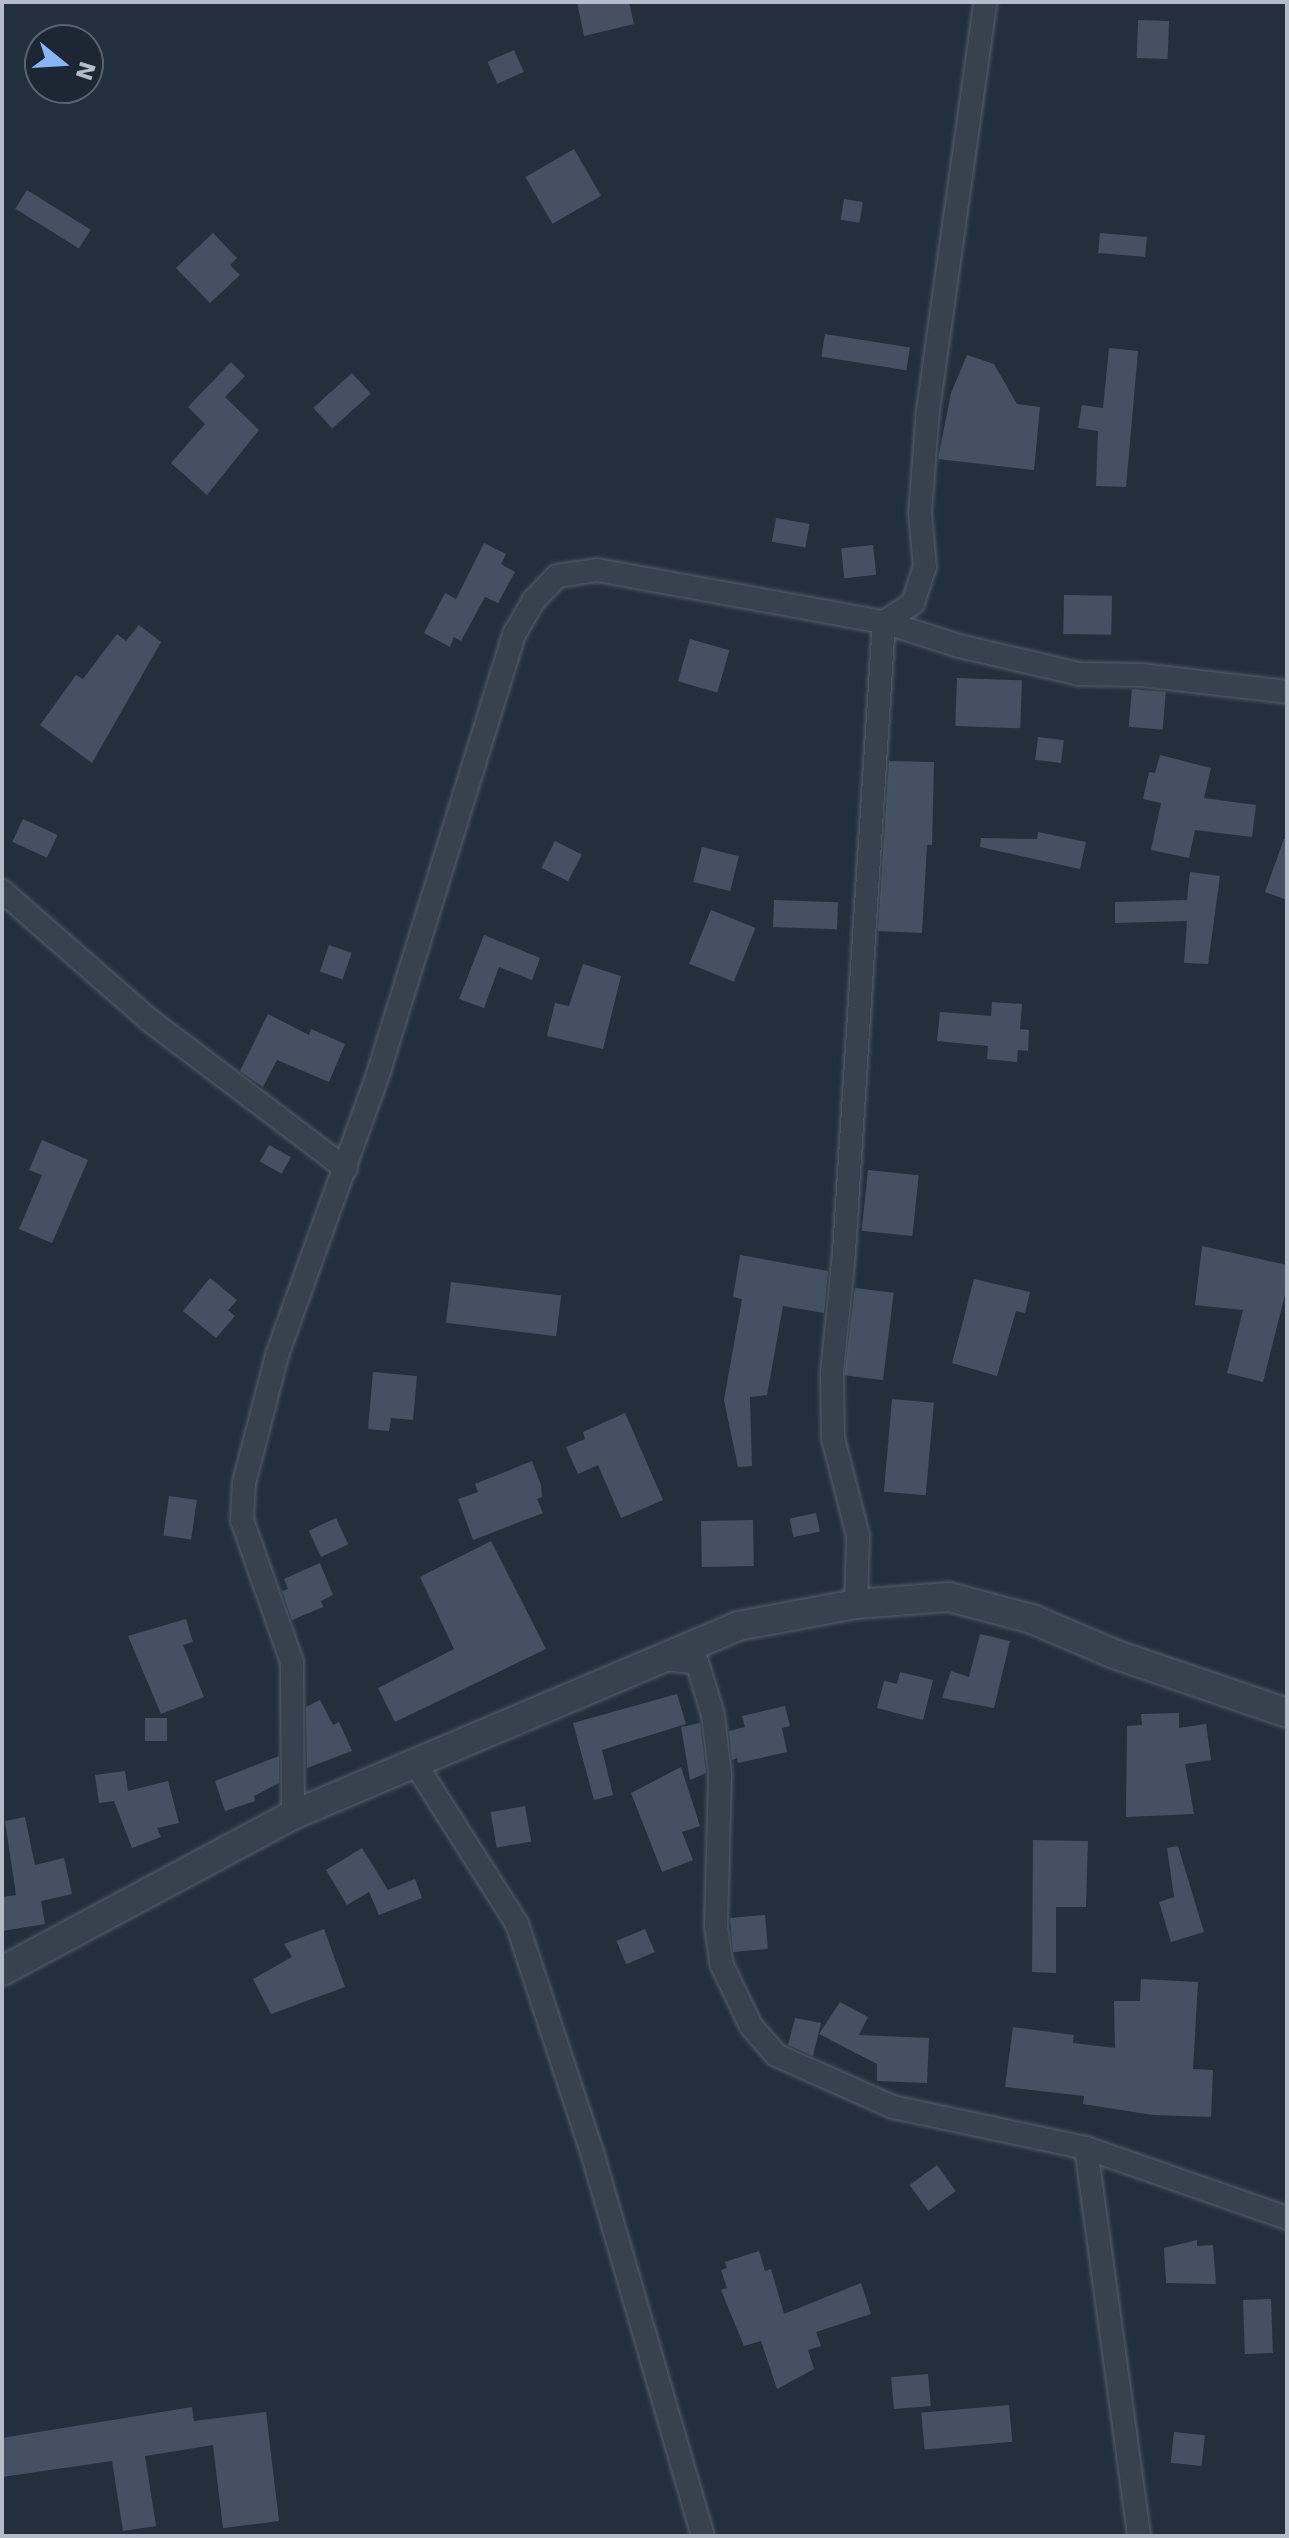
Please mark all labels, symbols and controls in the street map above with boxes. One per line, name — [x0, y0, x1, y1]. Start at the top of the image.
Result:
north arrow — [24, 24, 104, 104]
text: N — [71, 58, 100, 84]

